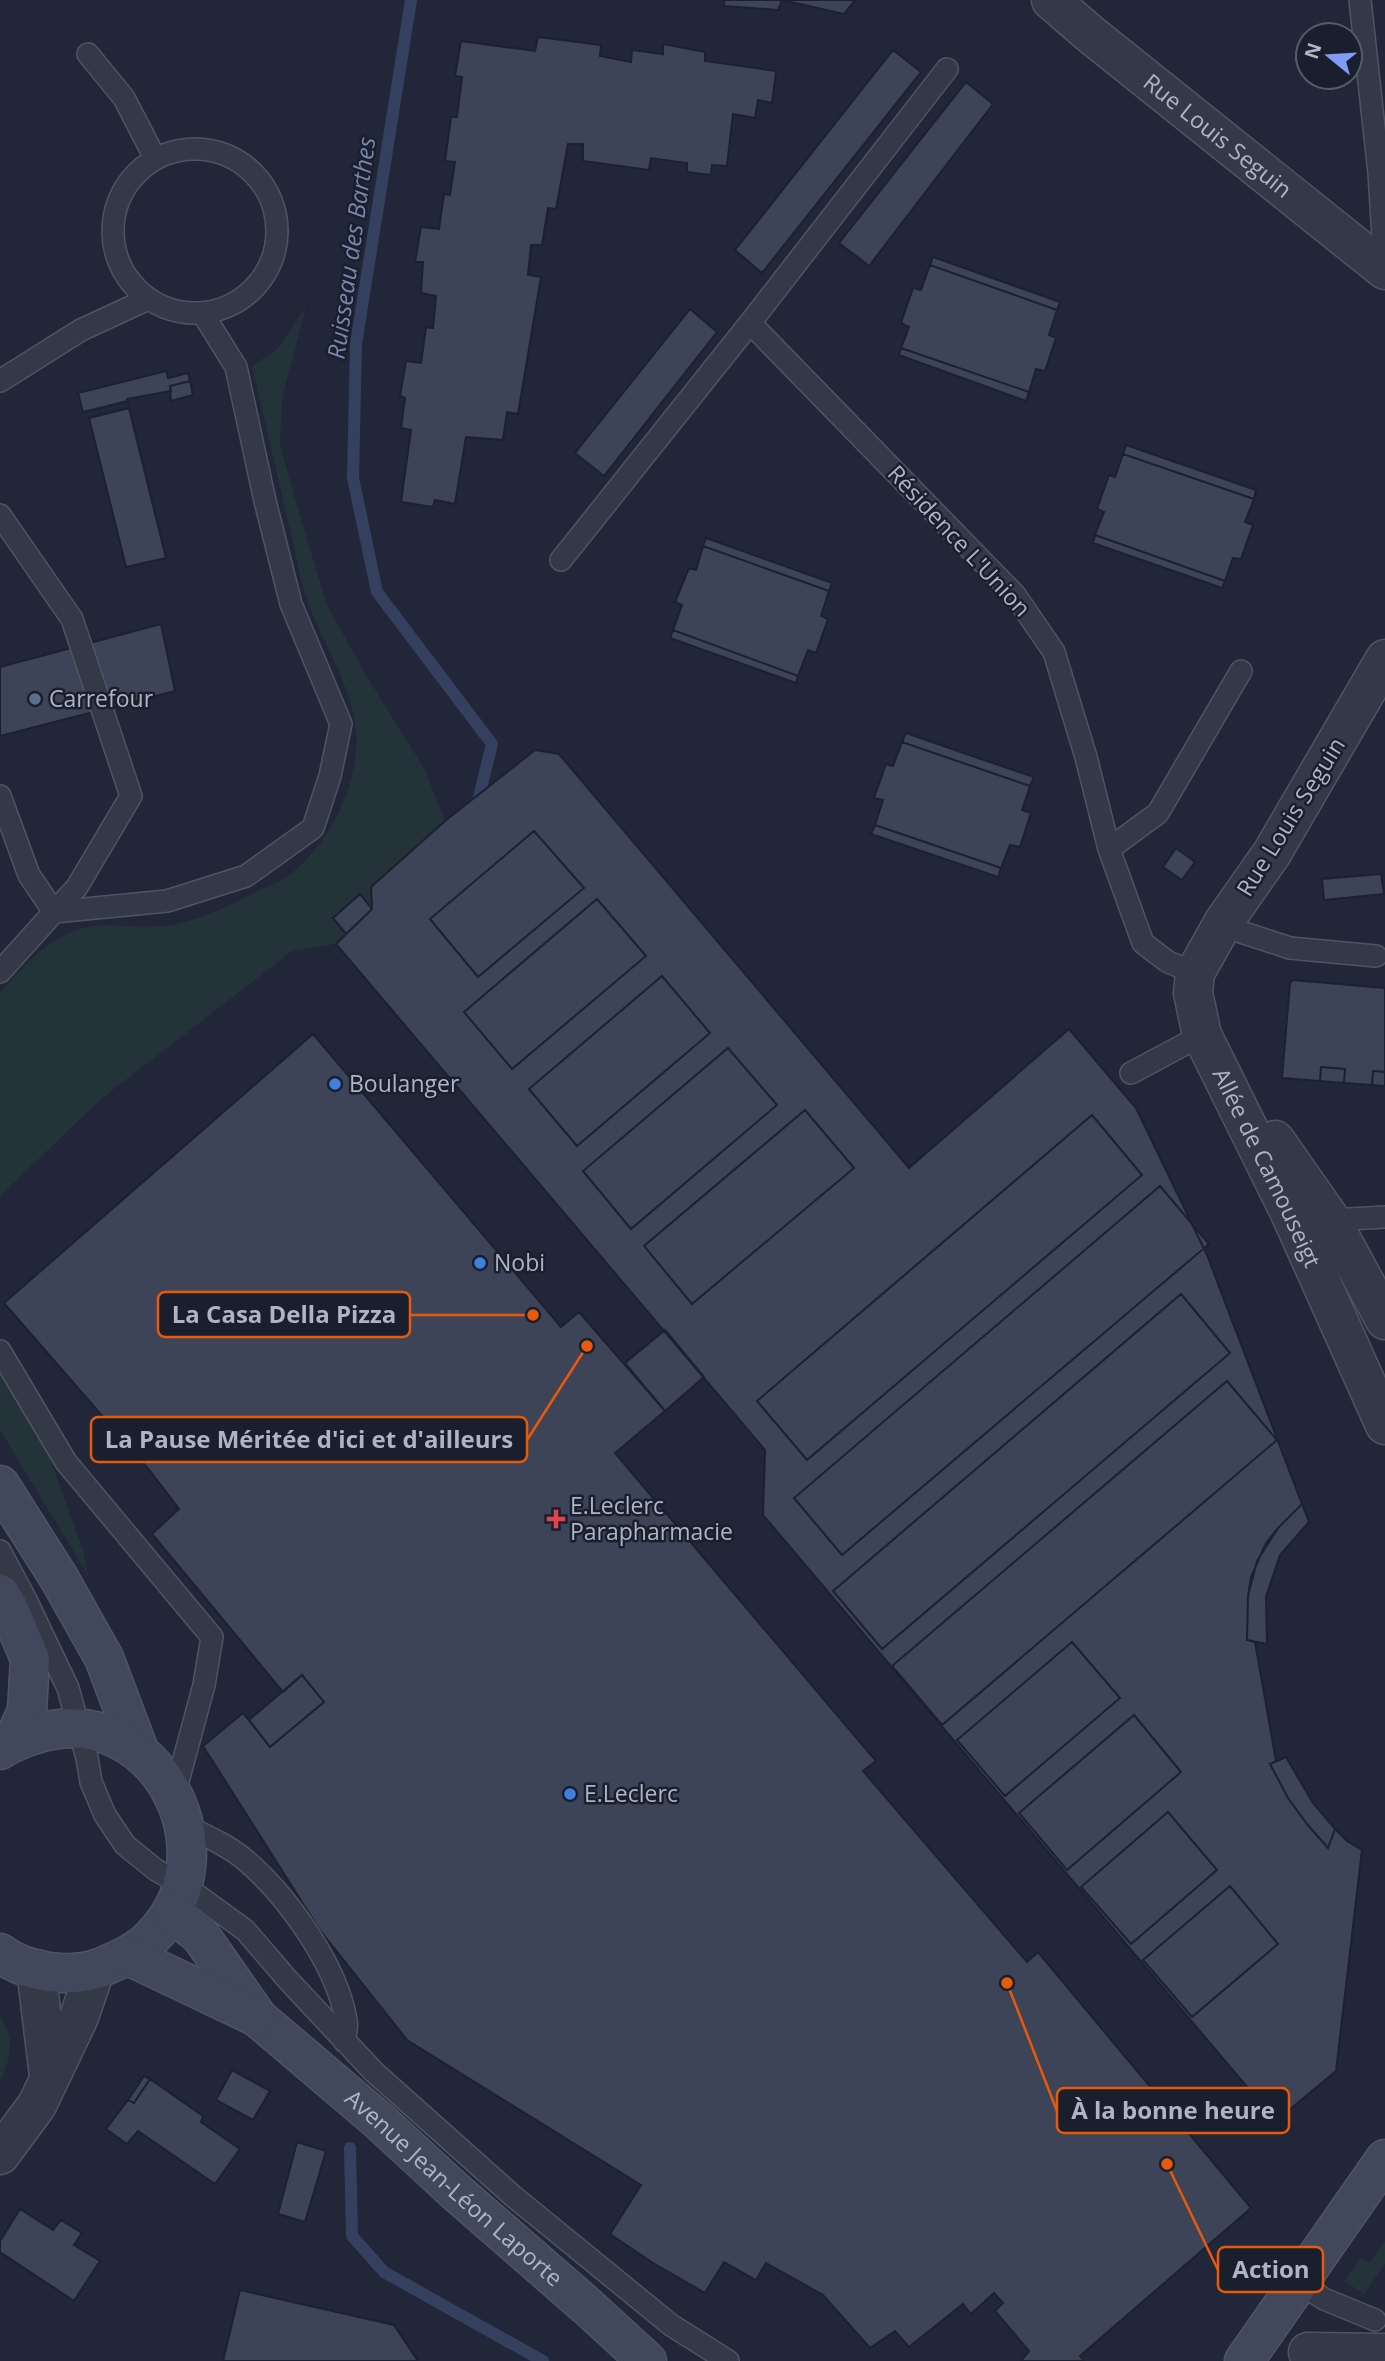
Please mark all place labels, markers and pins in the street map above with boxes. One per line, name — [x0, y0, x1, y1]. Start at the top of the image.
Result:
place label: Carrefour — [49, 682, 154, 714]
marker: Carrefour — [27, 691, 43, 707]
place label: Boulanger — [349, 1067, 460, 1099]
marker: Boulanger — [327, 1076, 343, 1092]
place label: Nobi — [494, 1246, 545, 1278]
marker: Nobi — [472, 1255, 488, 1271]
callout: La Casa Della Pizza — [158, 1292, 410, 1337]
callout: La Pause Méritée d'ici et d'ailleurs — [91, 1417, 527, 1462]
place label: E.Leclerc Parapharmacie — [570, 1489, 733, 1547]
marker: E.Leclerc Parapharmacie — [548, 1511, 564, 1527]
place label: E.Leclerc — [584, 1777, 678, 1809]
marker: E.Leclerc — [562, 1786, 578, 1802]
callout: À la bonne heure — [1057, 2088, 1289, 2133]
callout: Action — [1218, 2247, 1323, 2292]

